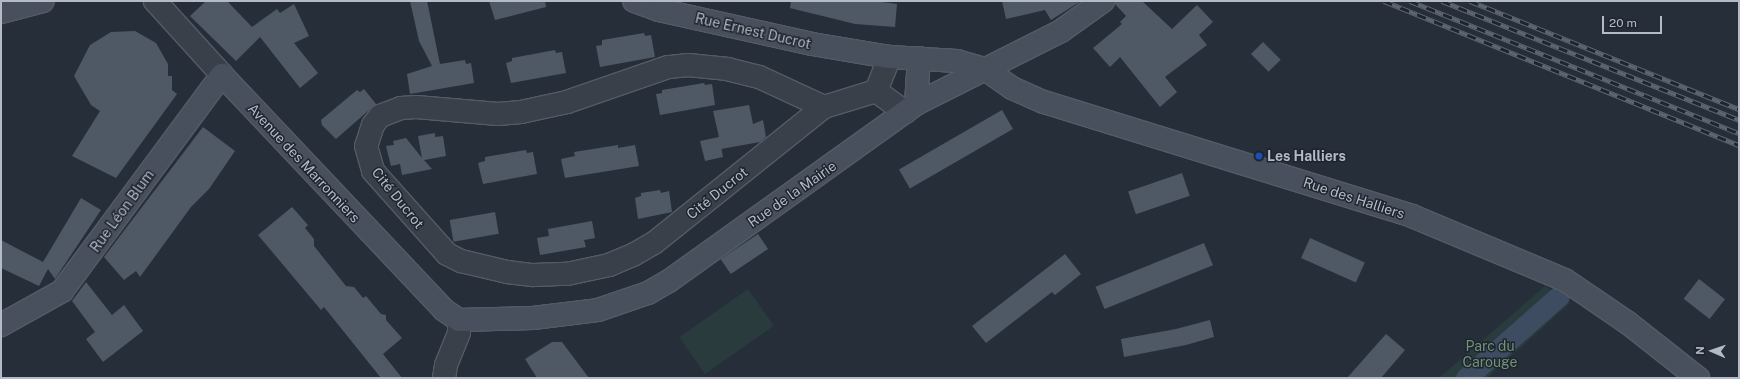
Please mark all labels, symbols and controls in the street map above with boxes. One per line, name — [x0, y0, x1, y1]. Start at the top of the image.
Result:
scale bar — [1604, 8, 1664, 34]
street label: Rue Ernest Ducrot — [693, 10, 813, 52]
text: 20 m — [1609, 16, 1637, 30]
street label: Avenue des Marronniers — [244, 100, 364, 226]
place label: Les Halliers — [1267, 148, 1346, 164]
marker: Les Halliers — [1254, 151, 1264, 161]
street label: Rue de la Mairie — [744, 157, 840, 231]
street label: Cité Ducrot — [683, 163, 751, 223]
street label: Cité Ducrot — [368, 164, 428, 232]
street label: Rue Léon Blum — [86, 167, 158, 255]
street label: Rue des Halliers — [1301, 174, 1407, 222]
north arrow — [1692, 331, 1732, 371]
park label: Parc du Carouge — [1462, 338, 1518, 370]
text: N — [1694, 346, 1706, 355]

